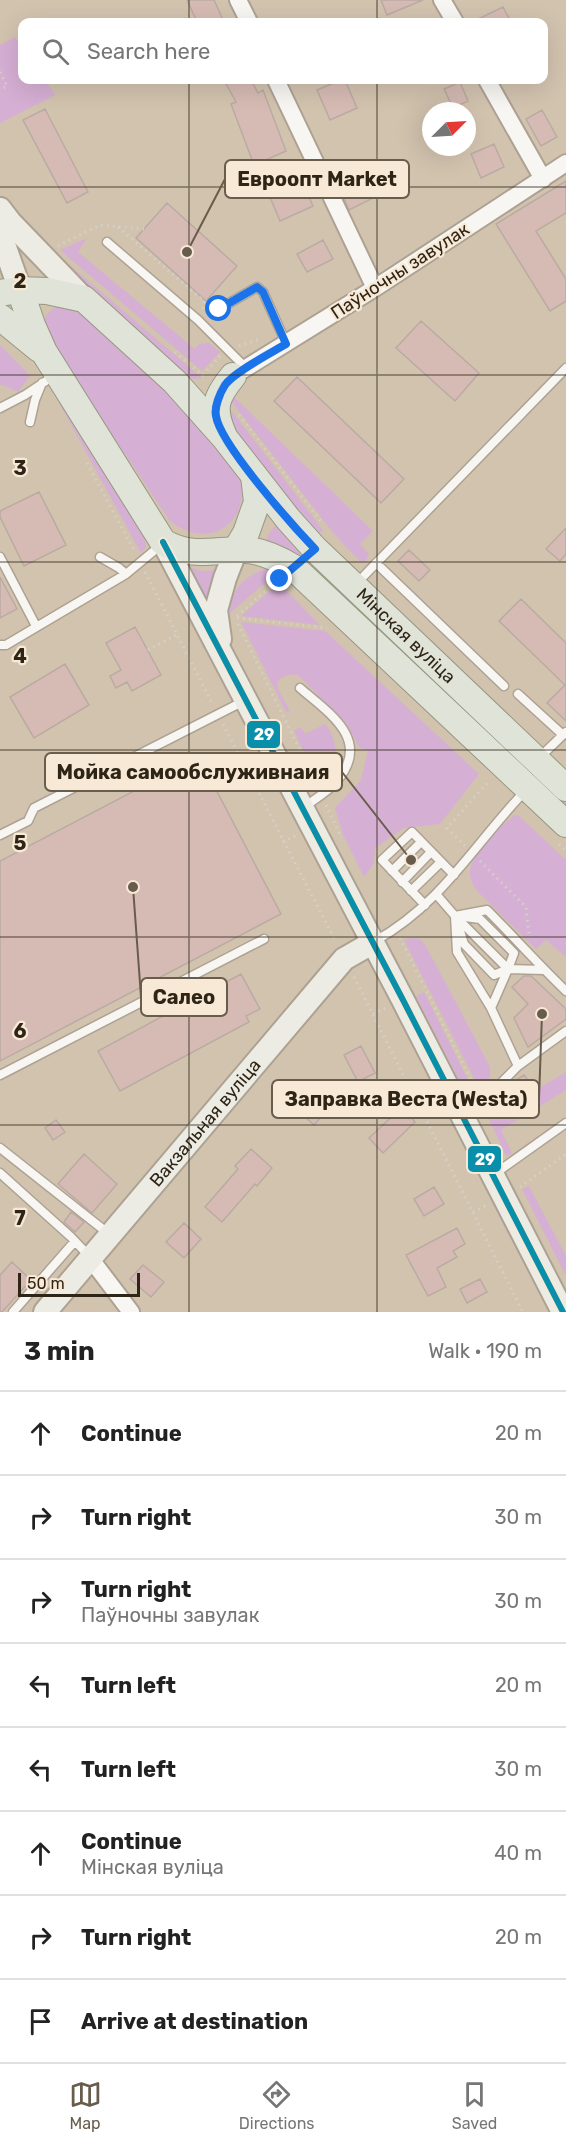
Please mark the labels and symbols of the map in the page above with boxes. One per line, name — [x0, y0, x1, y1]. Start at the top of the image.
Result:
north arrow — [422, 102, 476, 156]
callout: Евроопт Market — [225, 160, 409, 198]
text: Евроопт Market — [237, 167, 397, 191]
street label: Паўночны завулак — [327, 218, 474, 324]
text: 2 — [14, 269, 27, 293]
route start — [205, 295, 231, 321]
text: 3 — [13, 456, 27, 480]
route end — [266, 565, 292, 591]
street label: Мінская вуліца — [352, 583, 460, 688]
text: 4 — [13, 644, 27, 668]
line badge: 29 — [246, 720, 281, 749]
text: 29 — [254, 725, 274, 744]
callout: Мойка самообслуживнаия — [45, 753, 342, 791]
text: Мойка самообслуживнаия — [56, 760, 330, 784]
text: 5 — [14, 831, 27, 855]
callout: Салео — [141, 978, 227, 1016]
text: Салео — [153, 985, 215, 1009]
text: 6 — [13, 1019, 27, 1043]
street label: Вакзальная вуліца — [145, 1054, 266, 1191]
callout: Заправка Веста (Westa) — [272, 1080, 539, 1118]
text: Заправка Веста (Westa) — [285, 1087, 528, 1111]
line badge: 29 — [467, 1145, 502, 1173]
text: 29 — [475, 1150, 495, 1169]
text: 7 — [14, 1206, 26, 1230]
scale bar — [18, 1270, 140, 1298]

